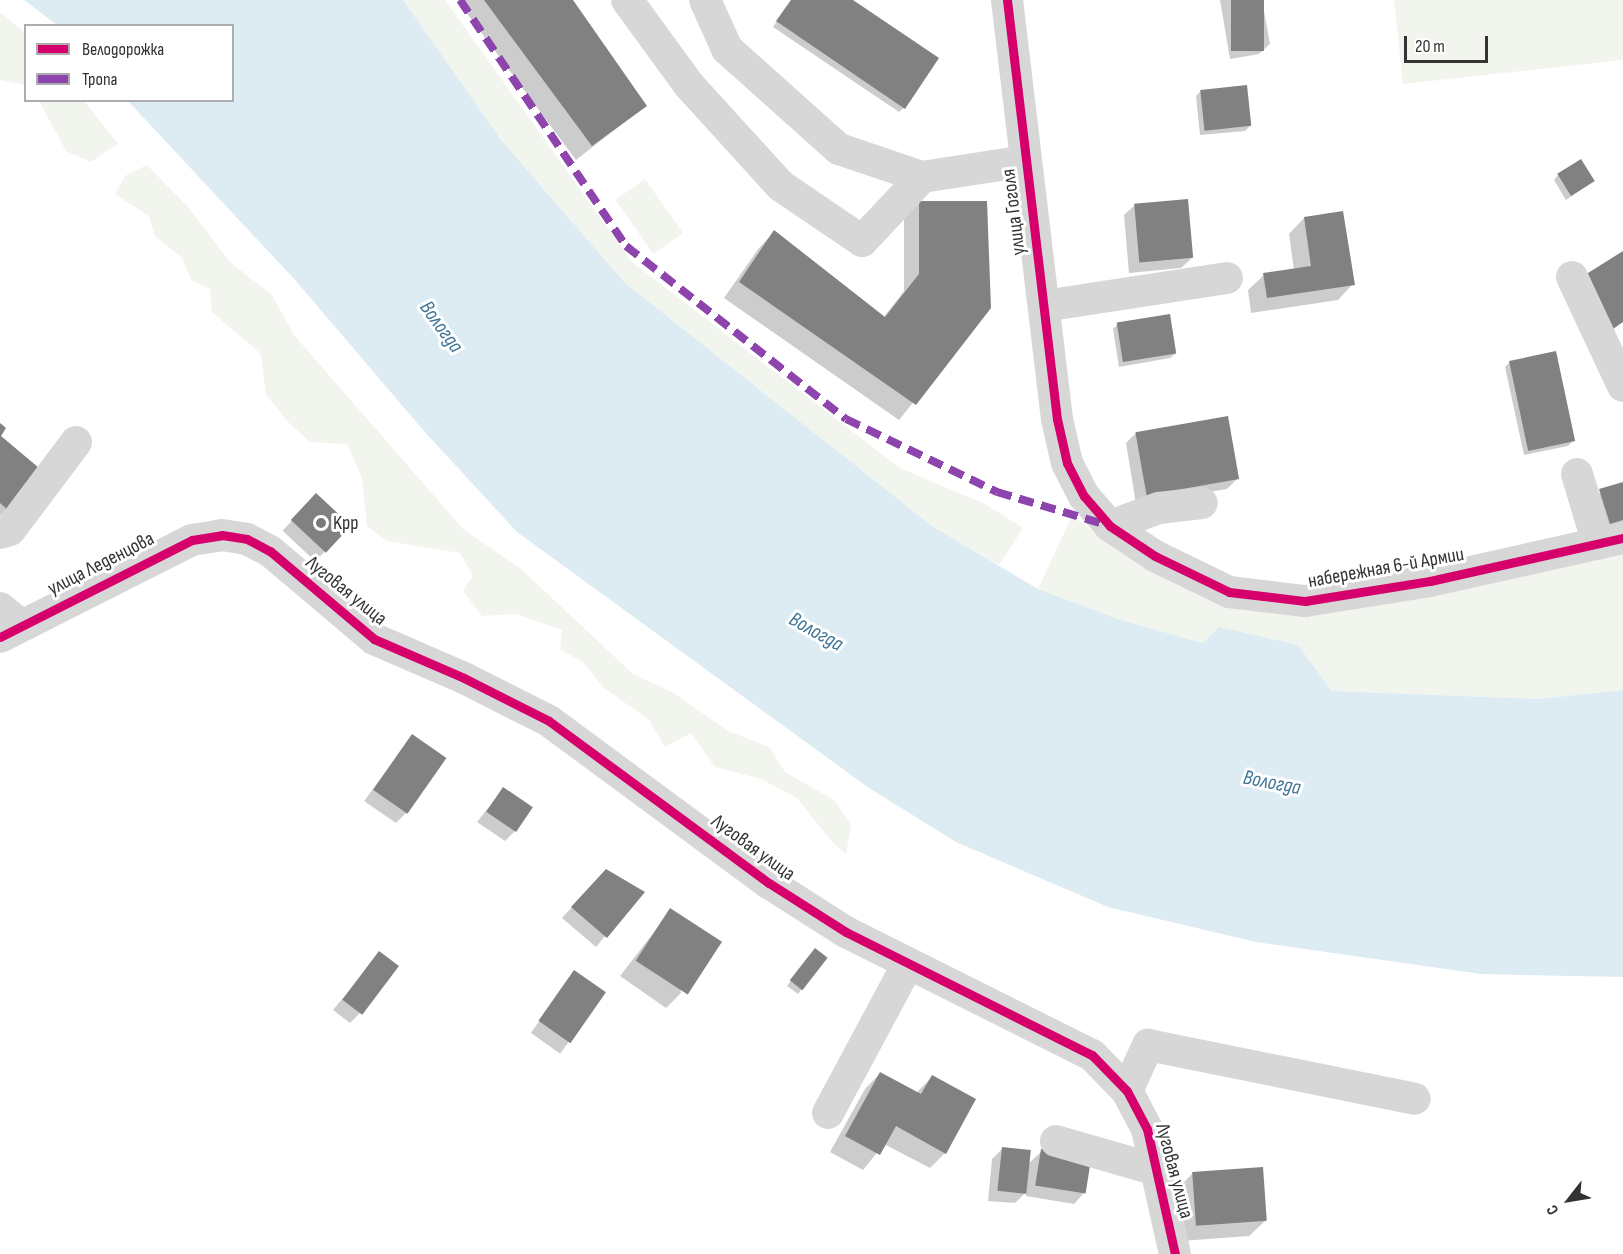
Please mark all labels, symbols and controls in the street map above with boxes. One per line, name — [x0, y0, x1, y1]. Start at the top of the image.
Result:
legend — [24, 24, 234, 102]
scale bar — [1407, 24, 1491, 62]
text: 20 m — [1415, 36, 1445, 57]
text: Велодорожка — [82, 39, 164, 60]
text: Тропа — [82, 69, 118, 90]
street label: улица Гоголя — [997, 167, 1031, 257]
water label: Вологда — [414, 296, 468, 358]
place label: Kpp — [333, 511, 358, 535]
marker: Kpp — [314, 516, 328, 530]
street label: улица Леденцова — [44, 527, 158, 601]
street label: набережная 6-й Армии — [1306, 542, 1466, 594]
street label: Луговая улица — [301, 551, 391, 631]
water label: Вологда — [784, 607, 848, 657]
water label: Вологда — [1241, 765, 1303, 801]
street label: Луговая улица — [707, 810, 799, 886]
street label: Луговая улица — [1150, 1121, 1198, 1221]
north arrow — [1539, 1170, 1599, 1230]
text: С — [1543, 1201, 1563, 1218]

